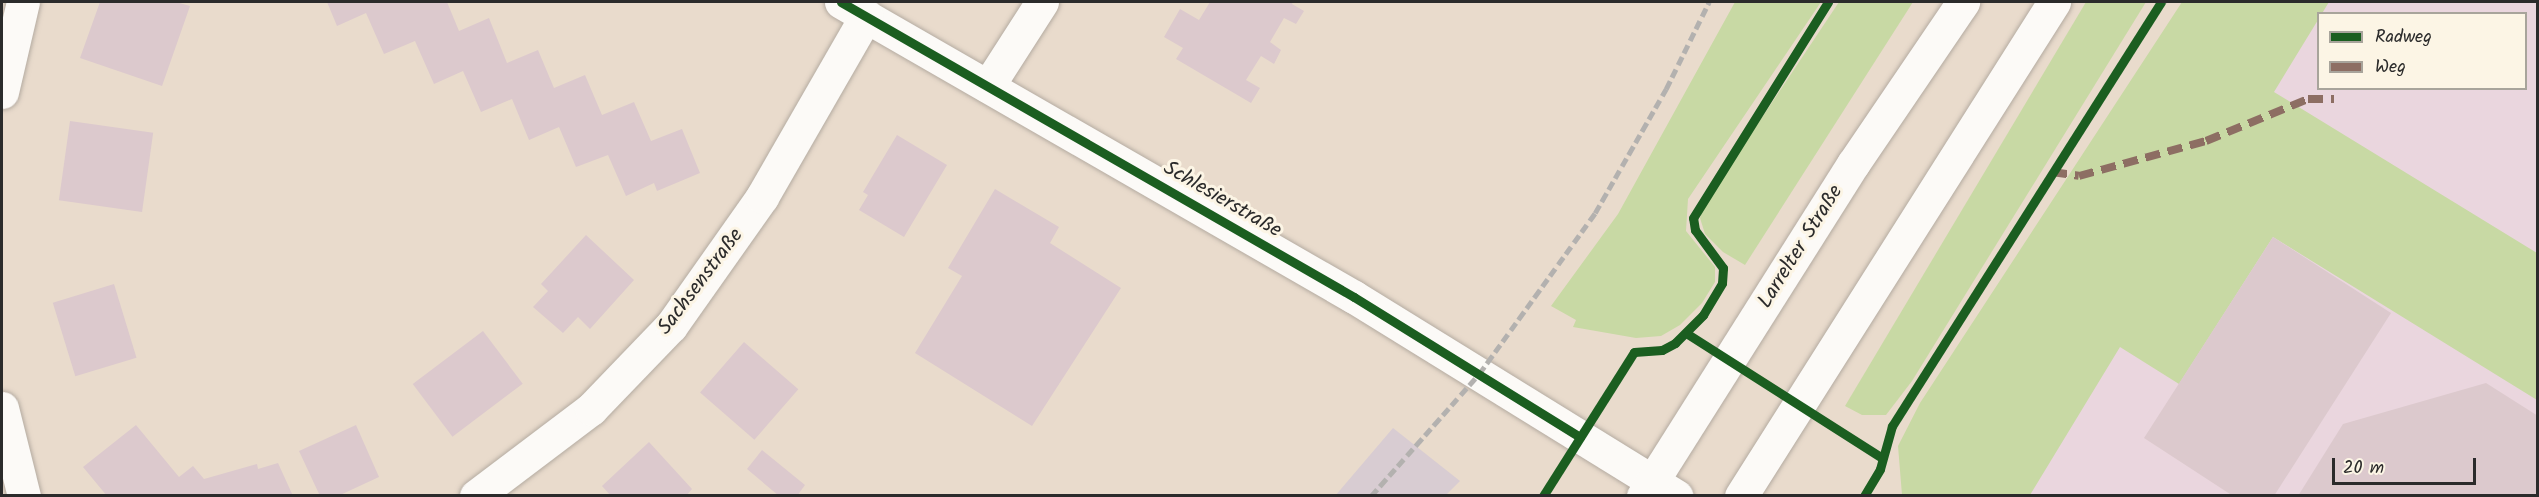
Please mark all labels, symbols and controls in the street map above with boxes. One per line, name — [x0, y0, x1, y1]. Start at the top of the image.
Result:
legend — [2317, 12, 2527, 90]
text: Radweg — [2375, 23, 2432, 52]
text: Weg — [2375, 53, 2406, 82]
street label: Schlesierstraße — [1158, 156, 1286, 244]
street label: Larrelter Straße — [1753, 181, 1849, 313]
street label: Sachsenstraße — [653, 224, 749, 340]
scale bar — [2335, 446, 2479, 484]
text: 20 m — [2343, 454, 2384, 483]

